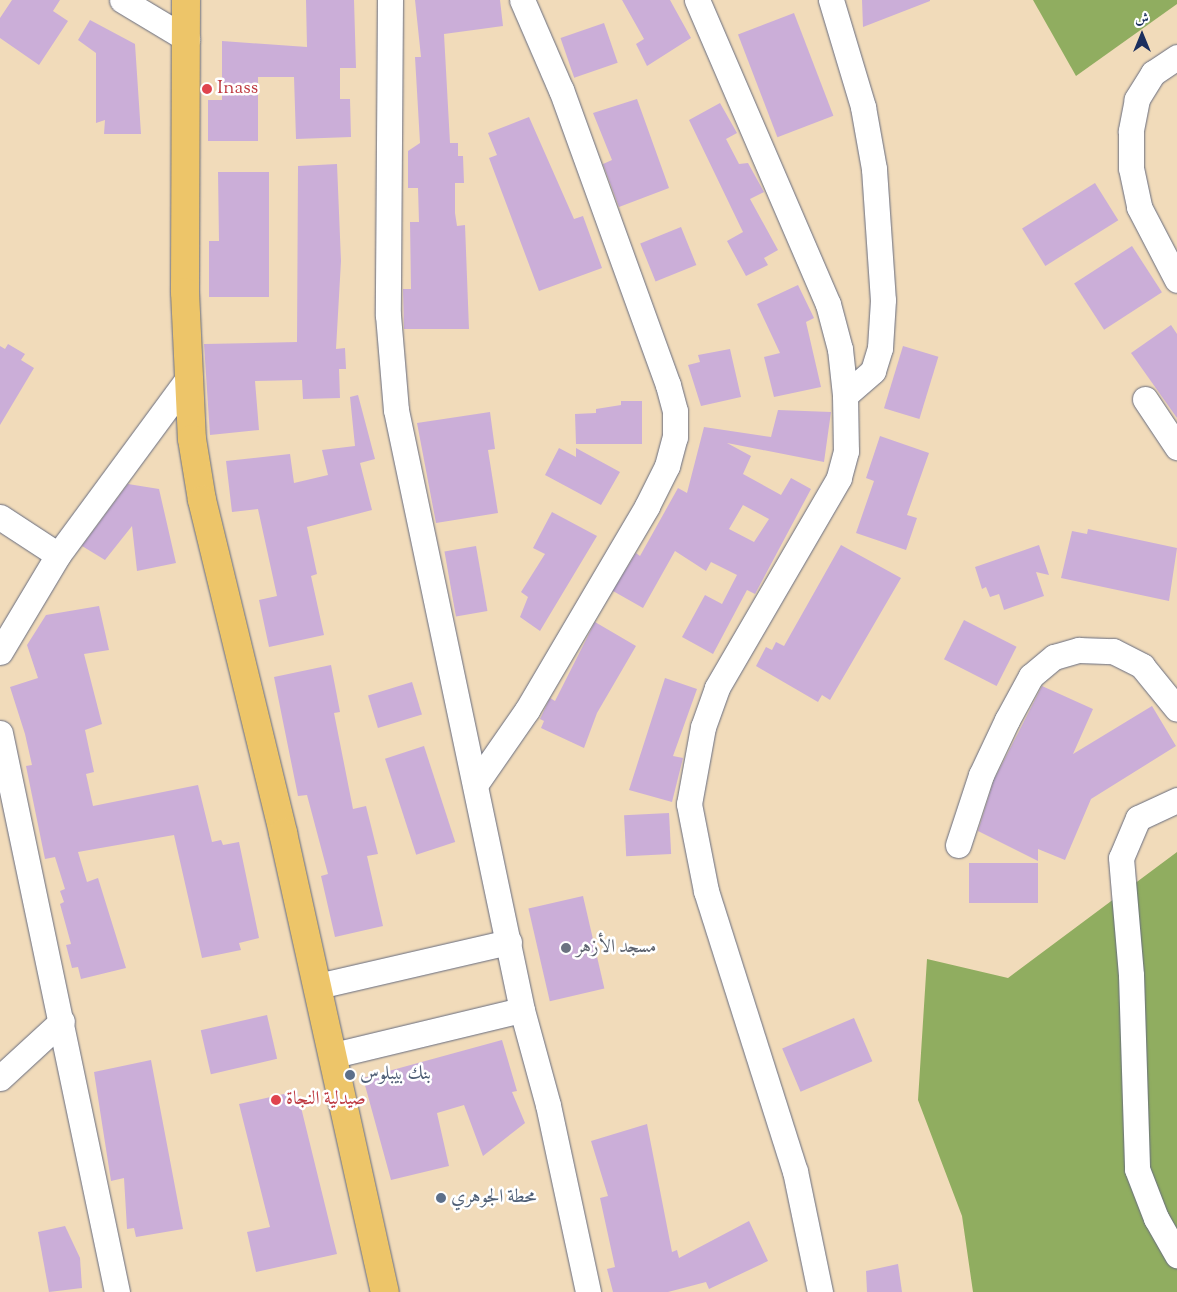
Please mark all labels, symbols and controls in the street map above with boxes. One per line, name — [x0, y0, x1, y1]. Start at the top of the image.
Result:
north arrow — [1117, 10, 1167, 60]
text: ش — [1135, 10, 1149, 30]
place label: Inass — [217, 78, 258, 100]
marker: Inass — [201, 83, 213, 95]
place label: مسجد الأزهر — [576, 937, 656, 959]
marker: مسجد الأزهر — [560, 942, 572, 954]
place label: بنك بيبلوس — [360, 1064, 431, 1086]
marker: بنك بيبلوس — [344, 1069, 356, 1081]
place label: صيدلية النجاة — [286, 1089, 366, 1111]
marker: صيدلية النجاة — [270, 1094, 282, 1106]
place label: محطة الجوهري — [451, 1187, 536, 1209]
marker: محطة الجوهري — [435, 1192, 447, 1204]

